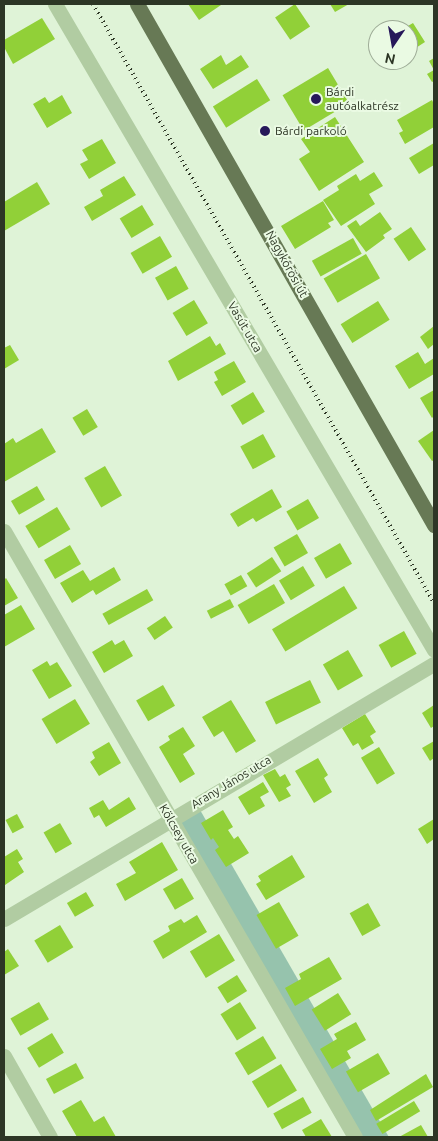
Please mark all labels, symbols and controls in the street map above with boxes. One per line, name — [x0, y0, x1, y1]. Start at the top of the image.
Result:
north arrow — [368, 20, 418, 70]
text: N — [383, 50, 397, 68]
place label: Bárdi autóalkatrész — [326, 85, 399, 113]
marker: Bárdi autóalkatrész — [310, 93, 322, 105]
place label: Bárdi parkoló — [275, 124, 347, 138]
marker: Bárdi parkoló — [259, 125, 271, 137]
street label: Nagykőrösi út — [263, 228, 311, 300]
street label: Vasút utca — [225, 299, 265, 355]
street label: Arany János utca — [188, 752, 274, 812]
street label: Kölcsey utca — [156, 802, 202, 866]

